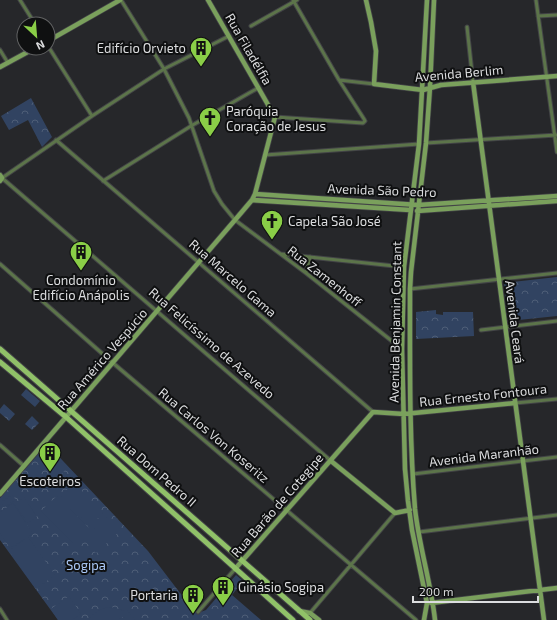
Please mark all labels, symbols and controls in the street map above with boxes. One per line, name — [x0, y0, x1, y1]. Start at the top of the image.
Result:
street label: Rua Filadélfia — [222, 10, 276, 88]
north arrow — [16, 16, 56, 56]
building icon: Edifício Orvieto — [188, 35, 214, 68]
text: N — [34, 38, 47, 53]
place label: Edifício Orvieto — [97, 40, 186, 56]
street label: Avenida Berlim — [414, 61, 504, 85]
place label: Paróquia Coração de Jesus — [226, 103, 326, 135]
church icon: Paróquia Coração de Jesus — [197, 105, 223, 138]
street label: Avenida São Pedro — [327, 180, 437, 200]
church icon: Capela São José — [259, 208, 285, 241]
place label: Capela São José — [288, 213, 381, 229]
street label: Rua Marcelo Gama — [186, 236, 280, 320]
building icon: Condomínio Edifício Anápolis — [68, 239, 94, 272]
street label: Avenida Benjamin Constant — [386, 241, 404, 403]
street label: Rua Zamenhoff — [285, 242, 366, 310]
place label: Condomínio Edifício Anápolis — [32, 272, 130, 303]
street label: Avenida Ceará — [502, 279, 528, 365]
street label: Rua Felicíssimo de Azevedo — [146, 284, 278, 402]
street label: Rua Américo Vespúcio — [54, 305, 150, 413]
street label: Rua Ernesto Fontoura — [418, 380, 548, 410]
street label: Rua Carlos Von Koseritz — [155, 384, 273, 486]
street label: Rua Dom Pedro II — [114, 432, 200, 510]
building icon: Escoteiros — [37, 440, 63, 473]
street label: Avenida Maranhão — [428, 440, 540, 470]
street label: Rua Barão de Cotegipe — [228, 450, 326, 560]
place label: Escoteiros — [19, 473, 81, 489]
park label: Sogipa — [66, 557, 106, 573]
building icon: Ginásio Sogipa — [210, 574, 236, 607]
scale bar — [413, 578, 538, 604]
place label: Ginásio Sogipa — [238, 579, 324, 595]
building icon: Portaria — [180, 582, 206, 615]
text: 200 m — [419, 584, 453, 598]
place label: Portaria — [130, 587, 178, 603]

